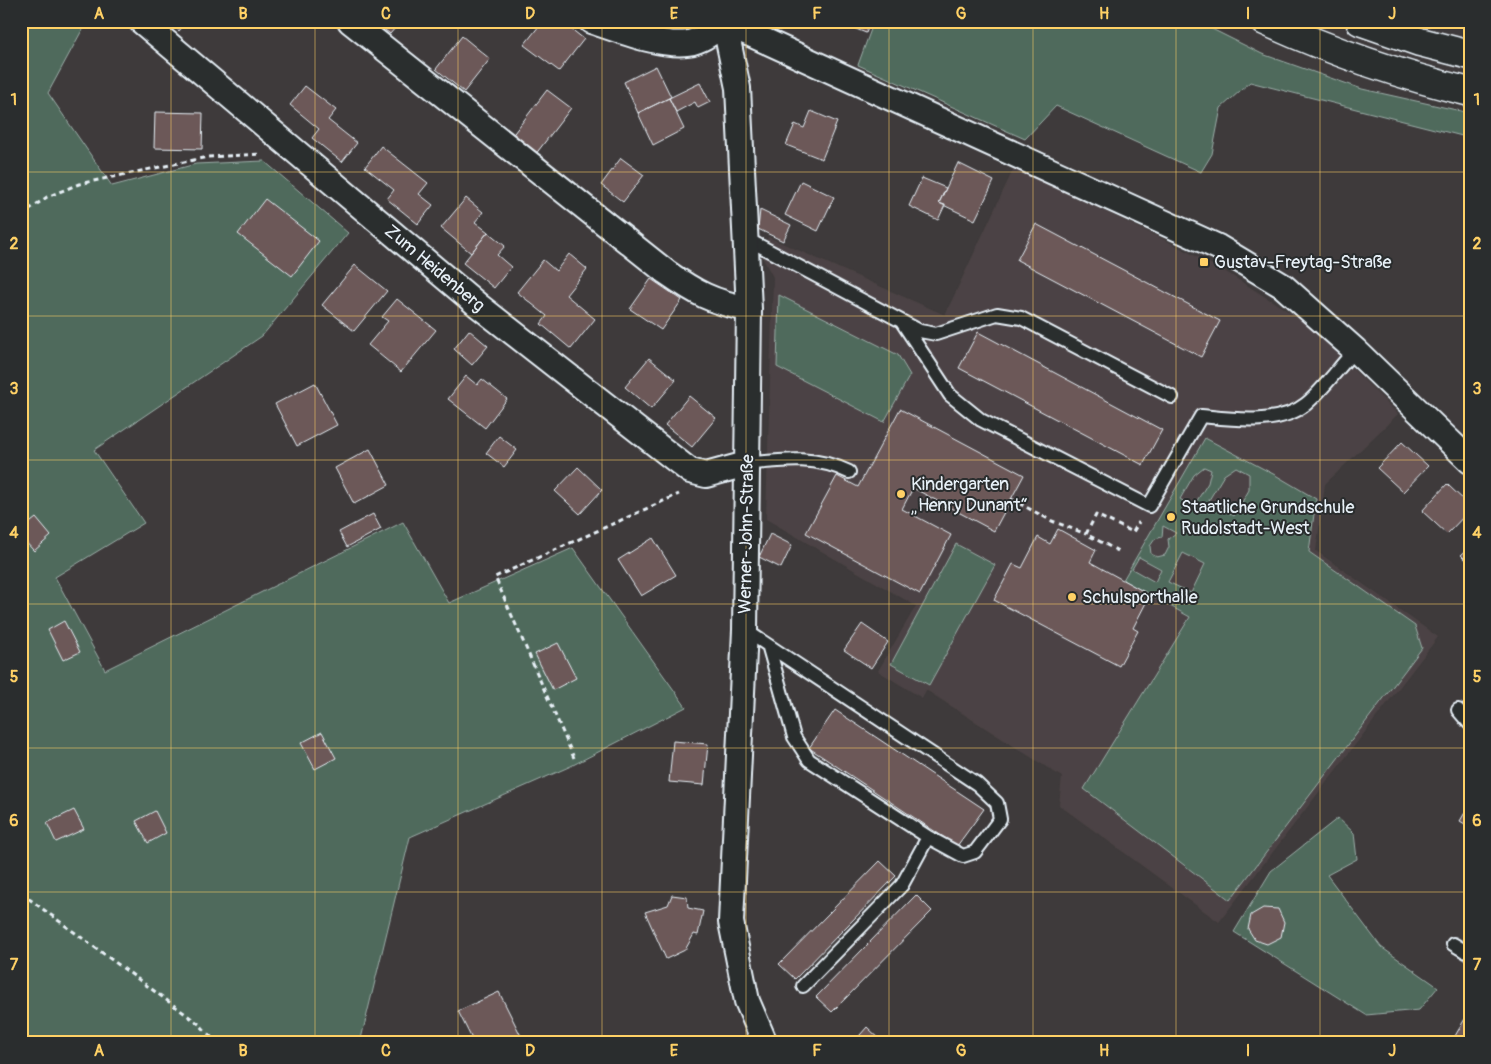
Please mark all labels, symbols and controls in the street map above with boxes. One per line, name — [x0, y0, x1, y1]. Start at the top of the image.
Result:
text: A — [94, 4, 105, 24]
text: B — [238, 4, 248, 24]
text: C — [381, 4, 391, 24]
text: D — [525, 4, 535, 24]
text: E — [670, 4, 679, 24]
text: F — [812, 4, 822, 24]
text: G — [956, 4, 967, 24]
text: H — [1099, 4, 1109, 24]
text: I — [1246, 4, 1250, 24]
text: J — [1388, 4, 1396, 24]
text: 1 — [11, 90, 17, 110]
text: 1 — [1474, 90, 1480, 110]
street label: Zum Heidenberg — [380, 220, 490, 317]
text: 2 — [10, 234, 19, 254]
text: 2 — [1473, 234, 1482, 254]
place label: Gustav-Freytag-Straße — [1214, 251, 1392, 274]
marker: Gustav-Freytag-Straße — [1198, 256, 1210, 268]
text: 3 — [10, 379, 19, 399]
text: 3 — [1473, 379, 1482, 399]
street label: Werner-John-Straße — [734, 454, 759, 614]
place label: Kindergarten „Henry Dunant“ — [911, 473, 1028, 517]
marker: Kindergarten „Henry Dunant“ — [895, 488, 907, 500]
place label: Staatliche Grundschule Rudolstadt-West — [1181, 496, 1354, 540]
marker: Staatliche Grundschule Rudolstadt-West — [1165, 511, 1177, 523]
text: 4 — [9, 523, 19, 543]
text: 4 — [1472, 523, 1482, 543]
place label: Schulsporthalle — [1082, 586, 1198, 609]
marker: Schulsporthalle — [1066, 591, 1078, 603]
text: 5 — [10, 667, 19, 687]
text: 5 — [1473, 667, 1482, 687]
text: 6 — [9, 811, 19, 831]
text: 6 — [1472, 811, 1482, 831]
text: 7 — [10, 955, 19, 975]
text: 7 — [1473, 955, 1482, 975]
text: A — [94, 1041, 105, 1061]
text: B — [238, 1041, 248, 1061]
text: C — [381, 1041, 391, 1061]
text: D — [525, 1041, 535, 1061]
text: E — [670, 1041, 679, 1061]
text: F — [812, 1041, 822, 1061]
text: G — [956, 1041, 967, 1061]
text: H — [1099, 1041, 1109, 1061]
text: I — [1246, 1041, 1250, 1061]
text: J — [1388, 1041, 1396, 1061]

